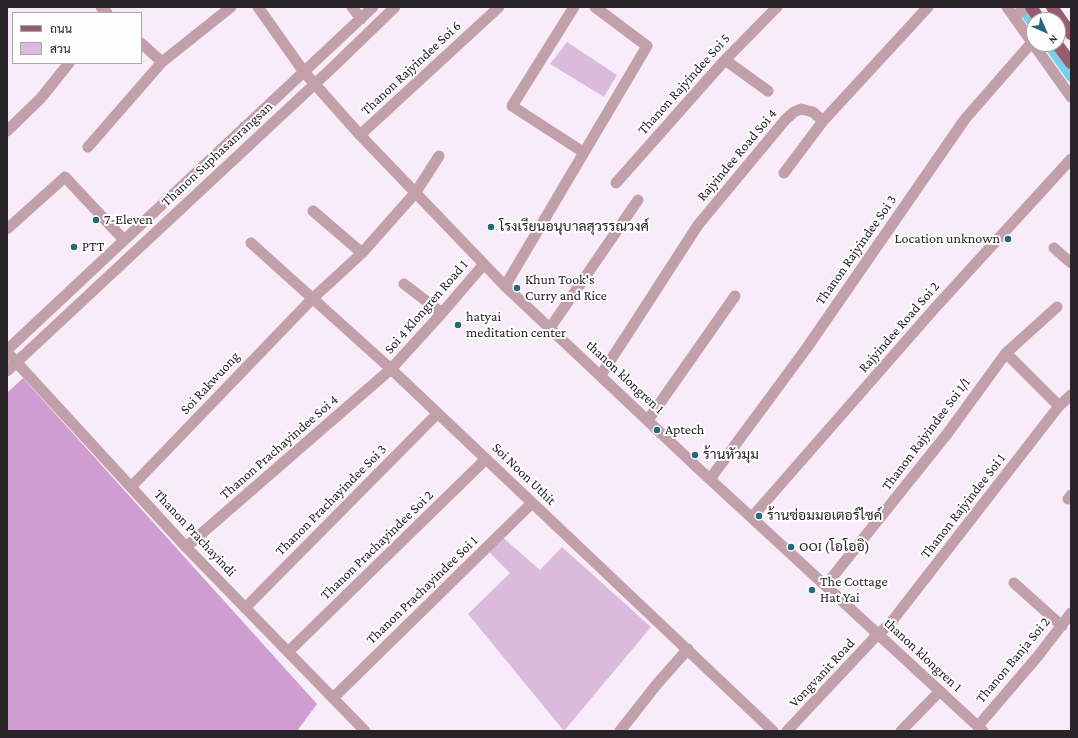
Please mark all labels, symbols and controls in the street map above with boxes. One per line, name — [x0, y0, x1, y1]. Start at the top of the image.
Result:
legend — [12, 12, 142, 64]
north arrow — [1026, 12, 1066, 52]
street label: Thanon Rajyindee Soi 6 — [358, 17, 464, 119]
text: ถนน — [50, 22, 72, 36]
street label: Thanon Rajyindee Soi 5 — [634, 30, 734, 138]
text: N — [1047, 33, 1061, 47]
text: สวน — [50, 42, 71, 56]
street label: Thanon Suphasanrangsan — [158, 98, 276, 210]
street label: Rajyindee Road Soi 4 — [693, 105, 781, 205]
street label: Thanon Rajyindee Soi 3 — [812, 192, 900, 308]
place label: 7-Eleven — [104, 212, 153, 228]
marker: 7-Eleven — [91, 215, 101, 225]
place label: โรงเรียนอนุบาลสุวรรณวงศ์ — [499, 219, 649, 235]
marker: โรงเรียนอนุบาลสุวรรณวงศ์ — [486, 222, 496, 232]
place label: Location unknown — [894, 231, 1000, 247]
marker: Location unknown — [1003, 234, 1013, 244]
place label: PTT — [82, 239, 104, 255]
marker: PTT — [69, 242, 79, 252]
street label: Soi 4 Klongren Road 1 — [381, 257, 471, 357]
place label: Khun Took's Curry and Rice — [525, 272, 607, 304]
street label: Rajyindee Road Soi 2 — [855, 278, 943, 376]
marker: Khun Took's Curry and Rice — [512, 283, 522, 293]
place label: hatyai meditation center — [466, 309, 566, 342]
marker: hatyai meditation center — [453, 320, 463, 330]
street label: thanon klongren 1 — [583, 337, 667, 417]
street label: Soi Rakwuong — [177, 348, 243, 418]
street label: Thanon Rajyindee Soi 1/1 — [878, 374, 974, 494]
street label: Thanon Prachayindee Soi 4 — [217, 391, 341, 503]
place label: Aptech — [665, 422, 704, 438]
marker: Aptech — [652, 425, 662, 435]
street label: Soi Noon Uthit — [489, 439, 559, 509]
street label: Thanon Prachayindee Soi 3 — [272, 441, 390, 559]
place label: ร้านหัวมุม — [703, 447, 759, 463]
marker: ร้านหัวมุม — [690, 450, 700, 460]
street label: Thanon Rajyindee Soi 1 — [917, 450, 1009, 562]
street label: Thanon Prachayindi — [150, 486, 240, 580]
street label: Thanon Prachayindee Soi 2 — [317, 487, 437, 603]
place label: ร้านซ่อมมอเตอร์ไซค์ — [767, 508, 882, 524]
marker: ร้านซ่อมมอเตอร์ไซค์ — [754, 511, 764, 521]
street label: Thanon Prachayindee Soi 1 — [363, 532, 481, 648]
place label: OOI (โอโออิ) — [799, 539, 870, 555]
marker: OOI (โอโออิ) — [786, 542, 796, 552]
place label: The Cottage Hat Yai — [820, 574, 888, 606]
marker: The Cottage Hat Yai — [807, 585, 817, 595]
street label: Thanon Banja Soi 2 — [972, 614, 1054, 706]
street label: thanon klongren 1 — [881, 615, 965, 695]
street label: Vongvanit Road — [786, 635, 858, 711]

